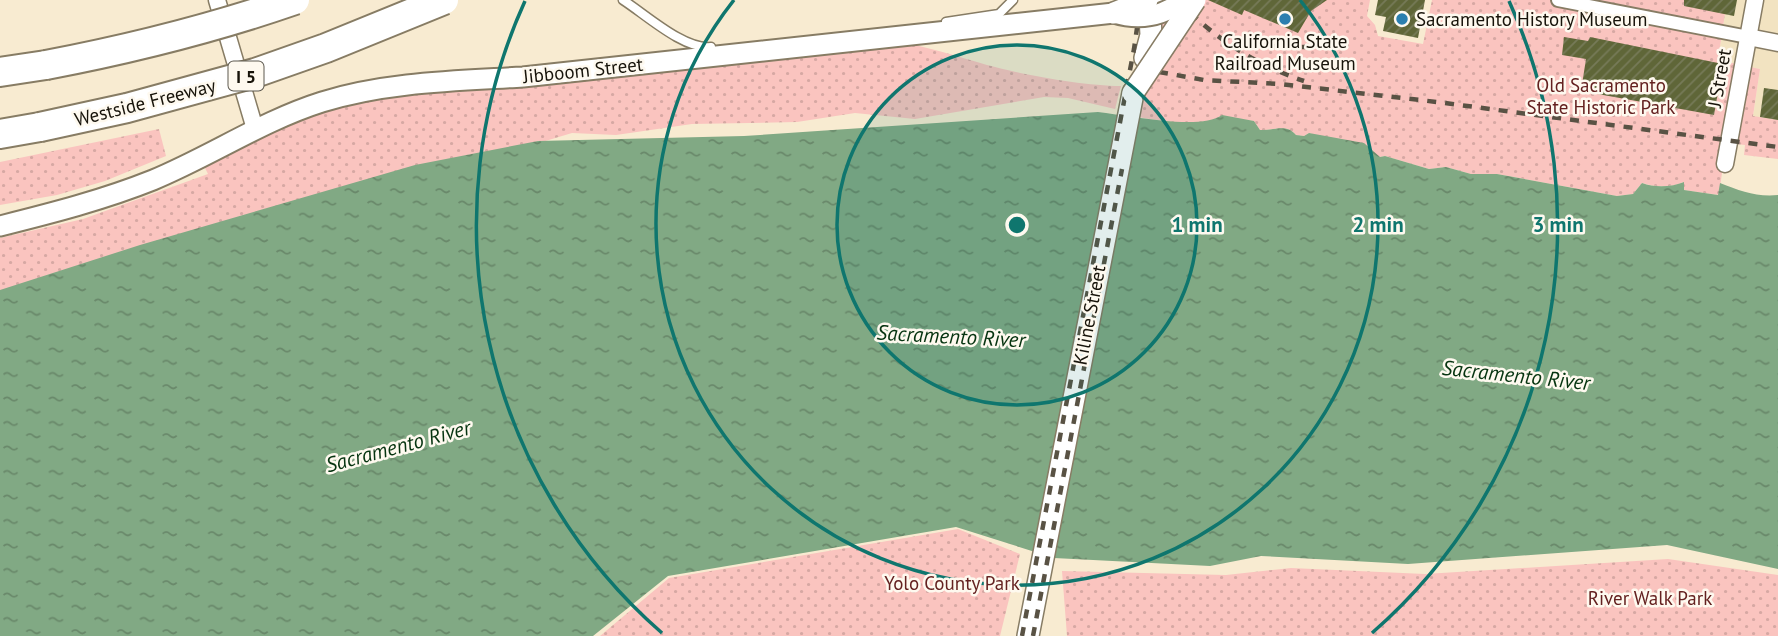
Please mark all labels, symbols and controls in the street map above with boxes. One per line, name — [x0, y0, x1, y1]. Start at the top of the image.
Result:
place label: Sacramento History Museum — [1416, 7, 1648, 31]
marker: California State Railroad Museum — [1277, 11, 1293, 27]
marker: Sacramento History Museum — [1394, 11, 1410, 27]
place label: California State Railroad Museum — [1214, 29, 1356, 75]
street label: J Street — [1702, 46, 1736, 110]
street label: Jibboom Street — [521, 52, 645, 88]
road number: I 5 — [229, 62, 264, 90]
street label: Westside Freeway — [72, 73, 218, 131]
park label: Old Sacramento State Historic Park — [1527, 73, 1675, 119]
text: 1 min — [1171, 211, 1223, 238]
text: 2 min — [1352, 211, 1404, 238]
text: 3 min — [1532, 211, 1584, 238]
centre of rings — [1005, 213, 1029, 237]
street label: Kiline Street — [1068, 263, 1111, 367]
water label: Sacramento River — [876, 319, 1028, 353]
water label: Sacramento River — [1441, 354, 1593, 396]
water label: Sacramento River — [323, 413, 475, 478]
park label: Yolo County Park — [884, 571, 1020, 595]
park label: River Walk Park — [1588, 586, 1712, 610]

